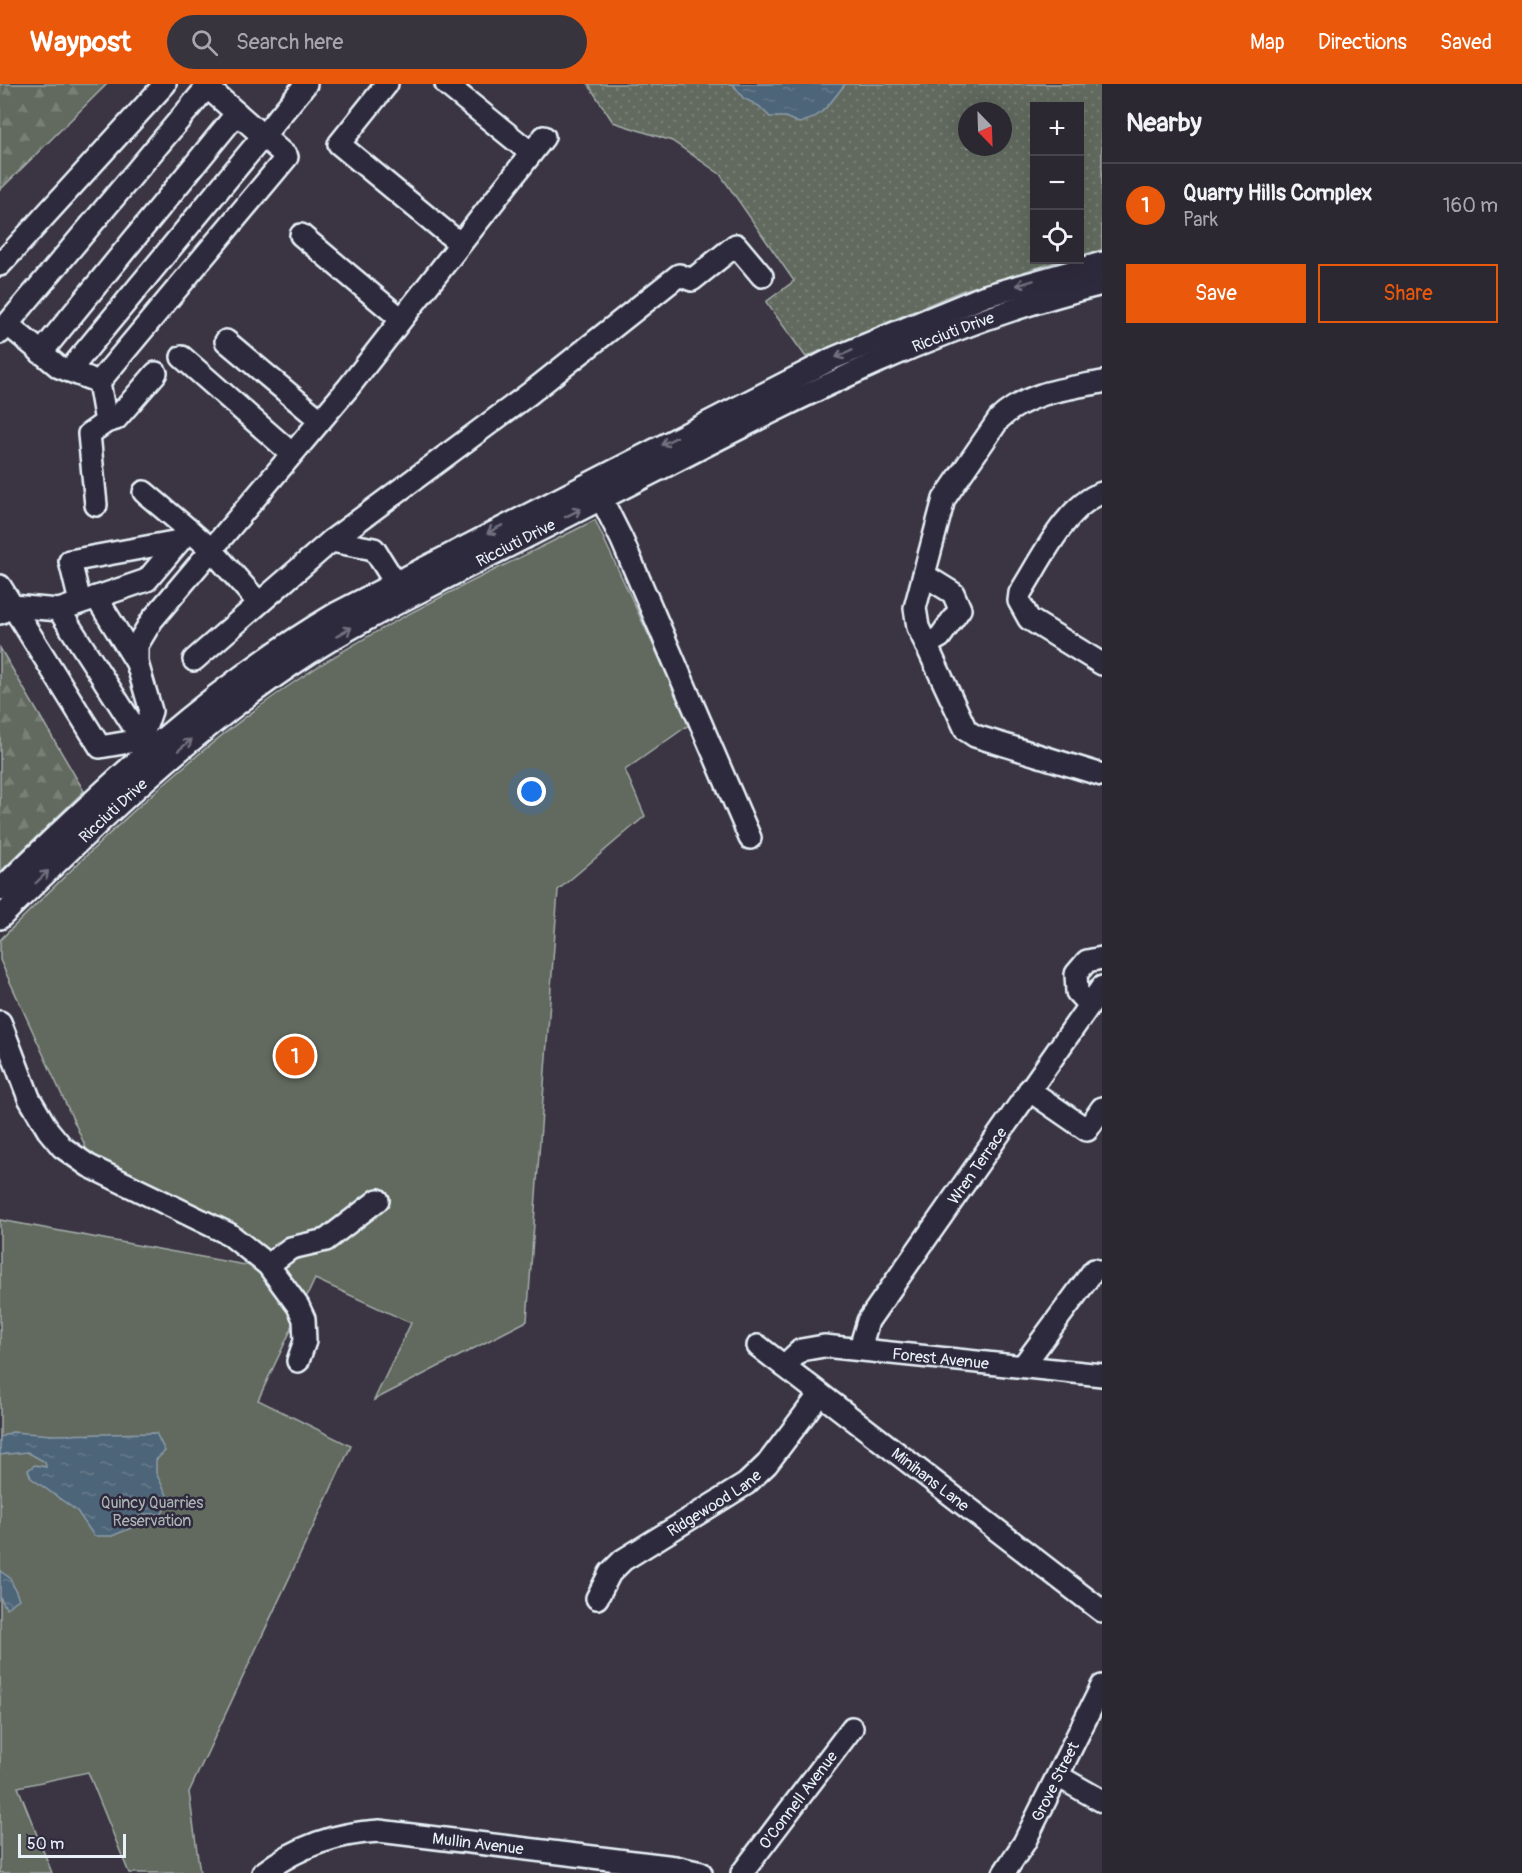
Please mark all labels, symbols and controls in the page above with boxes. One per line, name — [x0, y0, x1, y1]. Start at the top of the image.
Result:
search box — [167, 15, 587, 69]
text: Waypost — [30, 25, 131, 60]
icon: search — [188, 26, 221, 59]
text: Search here — [236, 28, 343, 56]
text: Map — [1250, 29, 1285, 56]
text: Directions — [1318, 29, 1407, 56]
text: Saved — [1440, 29, 1492, 56]
north arrow — [958, 102, 1012, 156]
map controls — [1030, 102, 1084, 264]
button: + — [1030, 102, 1084, 156]
text: Nearby — [1126, 107, 1202, 139]
button: − — [1030, 156, 1084, 210]
text: Quarry Hills Complex — [1183, 179, 1372, 207]
text: 1 — [1142, 193, 1149, 218]
text: 160 m — [1443, 193, 1498, 218]
text: Park — [1183, 207, 1218, 232]
button: locate — [1030, 210, 1084, 264]
button: Save — [1126, 264, 1306, 323]
button: Share — [1318, 264, 1498, 323]
one-way arrow — [1016, 278, 1035, 289]
street label: Ricciuti Drive — [909, 308, 997, 357]
one-way arrow — [835, 348, 853, 360]
one-way arrow — [660, 435, 678, 447]
one-way arrow — [564, 507, 582, 519]
street label: Ricciuti Drive — [473, 515, 559, 572]
one-way arrow — [487, 524, 505, 536]
one-way arrow — [335, 626, 352, 638]
one-way arrow — [177, 738, 193, 751]
street label: Ricciuti Drive — [75, 774, 152, 847]
your location — [517, 777, 546, 806]
one-way arrow — [34, 870, 49, 884]
pin: 1 — [276, 1034, 314, 1078]
street label: Wren Terrace — [944, 1123, 1012, 1209]
street label: Forest Avenue — [891, 1344, 990, 1374]
street label: Minihans Lane — [887, 1444, 973, 1516]
street label: Ridgewood Lane — [664, 1466, 766, 1541]
park label: Quincy Quarries Reservation — [101, 1493, 203, 1531]
street label: Grove Street — [1027, 1738, 1084, 1825]
street label: O'Connell Avenue — [755, 1747, 842, 1853]
street label: Mullin Avenue — [431, 1829, 525, 1860]
scale bar — [18, 1831, 126, 1858]
text: 50 m — [27, 1834, 64, 1854]

